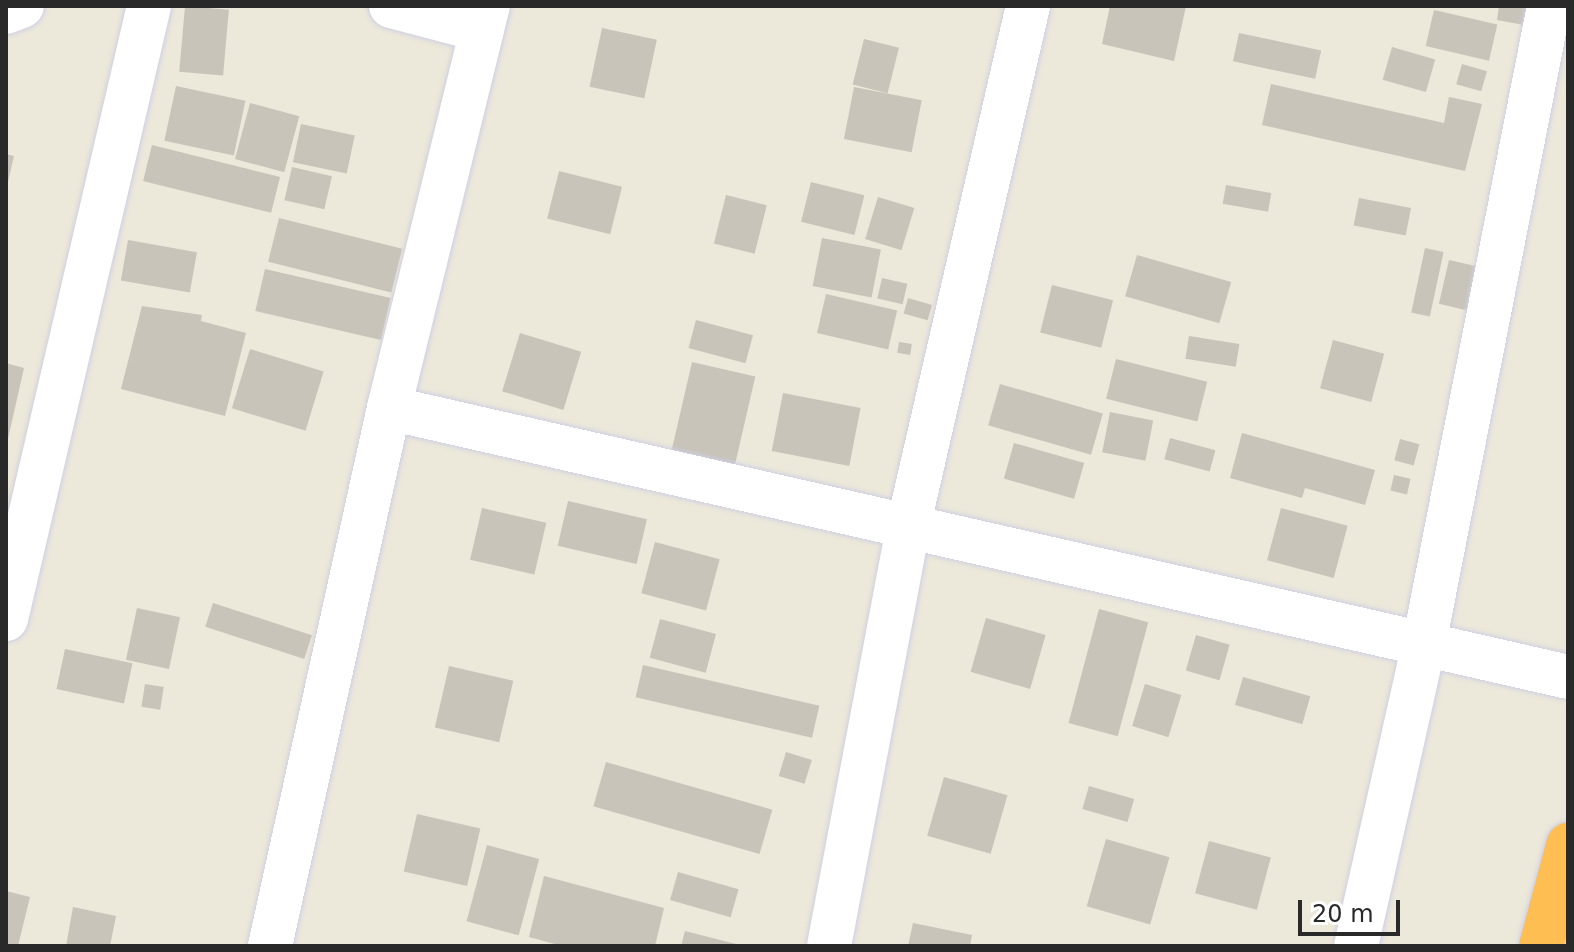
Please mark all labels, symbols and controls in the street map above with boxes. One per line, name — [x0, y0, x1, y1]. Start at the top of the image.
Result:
scale bar — [1302, 884, 1404, 934]
text: 20 m — [1312, 900, 1374, 928]

